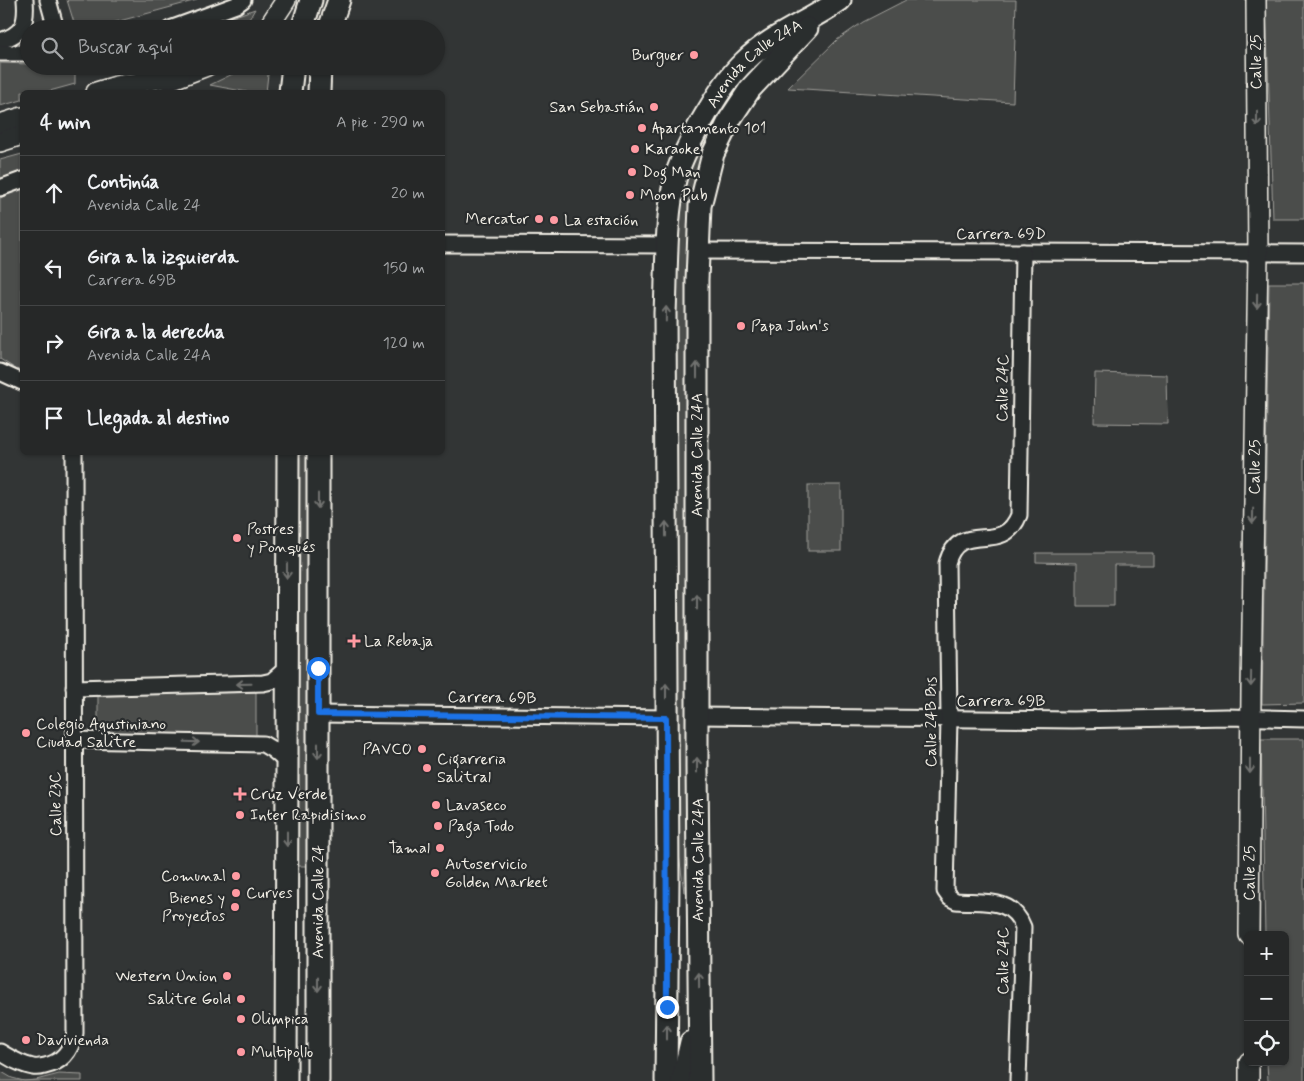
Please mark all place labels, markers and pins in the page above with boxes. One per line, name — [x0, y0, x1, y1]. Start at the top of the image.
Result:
place label: Burguer — [632, 45, 684, 67]
marker: Burguer — [688, 49, 700, 61]
place label: San Sebastián — [550, 97, 644, 118]
marker: San Sebastián — [648, 101, 660, 113]
place label: Apartamento 101 — [652, 118, 766, 140]
marker: Apartamento 101 — [636, 122, 648, 134]
place label: Karaoke — [645, 139, 701, 160]
marker: Karaoke — [629, 143, 641, 155]
place label: Dog Man — [642, 162, 701, 184]
marker: Dog Man — [626, 166, 638, 178]
place label: Moon Pub — [640, 185, 708, 206]
marker: Moon Pub — [624, 189, 636, 201]
place label: Mercator — [466, 209, 529, 230]
place label: La estación — [564, 210, 638, 231]
marker: Mercator — [533, 213, 545, 225]
marker: La estación — [548, 214, 560, 226]
place label: Papa John's — [751, 316, 829, 337]
marker: Papa John's — [735, 320, 747, 332]
place label: Postres y Ponqués — [247, 519, 315, 558]
marker: Postres y Ponqués — [231, 532, 243, 544]
place label: La Rebaja — [364, 631, 433, 652]
marker: La Rebaja — [348, 635, 360, 647]
place label: Colegio Agustiniano Ciudad Salitre — [36, 714, 166, 753]
marker: Colegio Agustiniano Ciudad Salitre — [20, 727, 32, 739]
place label: PAVCO — [363, 739, 412, 760]
marker: PAVCO — [416, 743, 428, 755]
place label: Cigarreria Salitral — [437, 749, 506, 788]
marker: Cigarreria Salitral — [421, 762, 433, 774]
place label: Cruz Verde — [250, 784, 328, 805]
marker: Cruz Verde — [234, 788, 246, 800]
place label: Lavaseco — [446, 795, 507, 816]
marker: Lavaseco — [430, 799, 442, 811]
place label: Inter Rapidisimo — [250, 805, 367, 826]
marker: Inter Rapidisimo — [234, 809, 246, 821]
place label: Paga Todo — [448, 816, 514, 838]
marker: Paga Todo — [432, 820, 444, 832]
place label: Tamal — [388, 838, 430, 859]
marker: Tamal — [434, 842, 446, 854]
place label: Autoservicio Golden Market — [445, 854, 548, 893]
place label: Comunal — [161, 866, 226, 887]
marker: Autoservicio Golden Market — [429, 867, 441, 879]
marker: Comunal — [230, 870, 242, 882]
place label: Curves — [246, 883, 293, 904]
marker: Curves — [230, 887, 242, 899]
place label: Bienes y Proyectos — [162, 888, 225, 927]
marker: Bienes y Proyectos — [229, 901, 241, 913]
place label: Western Union — [115, 966, 217, 987]
marker: Western Union — [221, 970, 233, 982]
place label: Salitre Gold — [148, 989, 231, 1010]
marker: Salitre Gold — [235, 993, 247, 1005]
place label: Olimpica — [251, 1009, 309, 1030]
marker: Olimpica — [235, 1013, 247, 1025]
place label: Davivienda — [36, 1030, 109, 1051]
marker: Davivienda — [20, 1034, 32, 1046]
place label: Multipollo — [251, 1042, 313, 1063]
marker: Multipollo — [235, 1046, 247, 1058]

